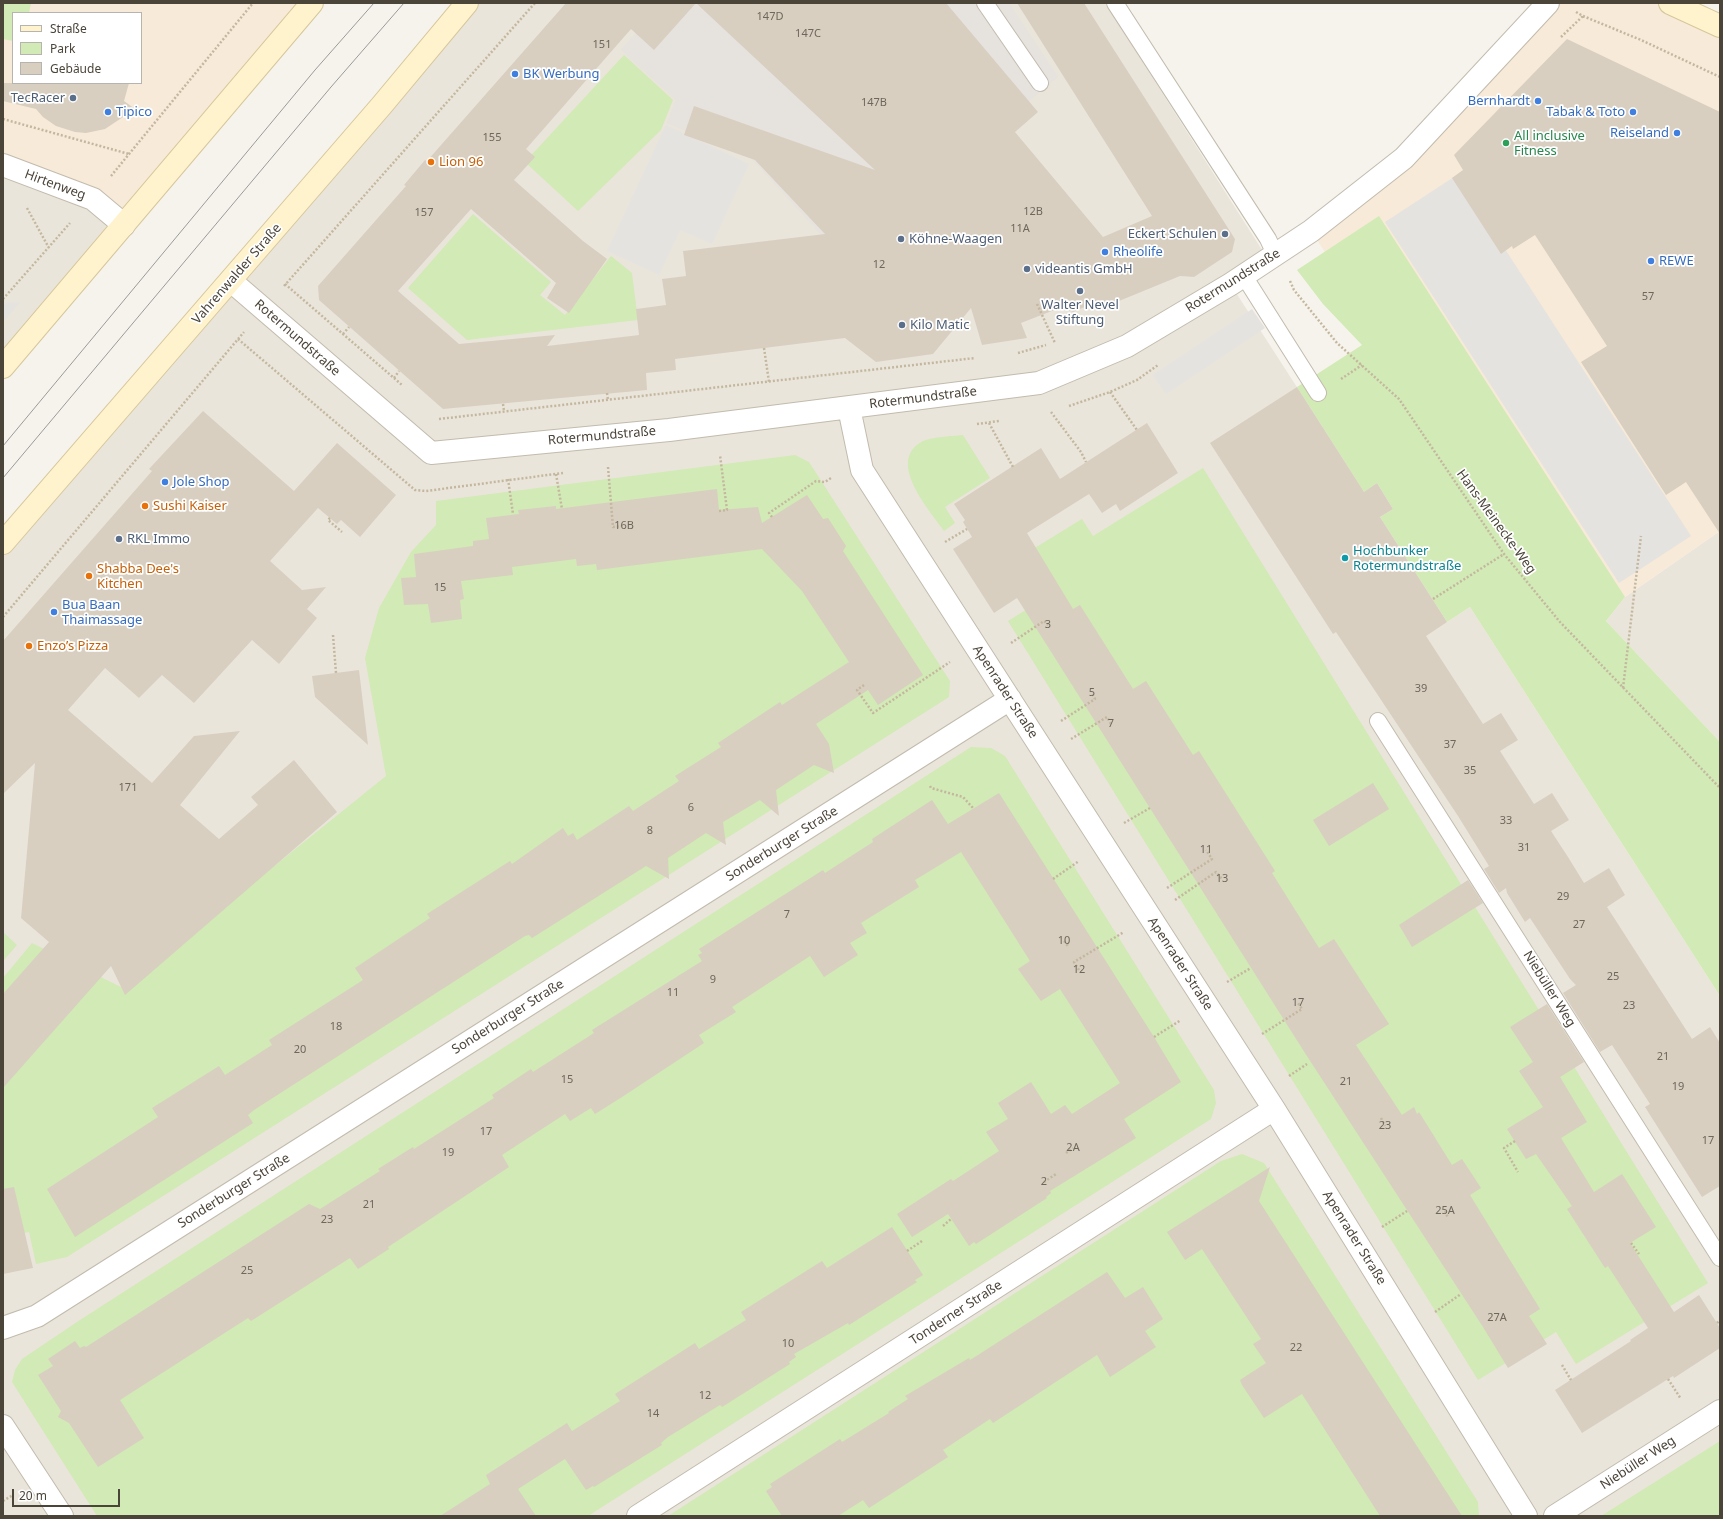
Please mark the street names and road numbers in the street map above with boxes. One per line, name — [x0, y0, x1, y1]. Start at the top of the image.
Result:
street label: Hirtenweg — [22, 167, 88, 203]
street label: Vahrenwalder Straße — [189, 221, 285, 327]
street label: Rotermundstraße — [1183, 246, 1283, 316]
street label: Rotermundstraße — [251, 297, 343, 379]
street label: Rotermundstraße — [868, 384, 978, 412]
street label: Rotermundstraße — [547, 424, 657, 448]
street label: Hans-Meinecke-Weg — [1453, 467, 1539, 577]
street label: Apenrader Straße — [969, 643, 1041, 741]
street label: Sonderburger Straße — [723, 803, 841, 885]
street label: Apenrader Straße — [1144, 915, 1216, 1013]
street label: Niebüller Weg — [1519, 948, 1579, 1030]
street label: Sonderburger Straße — [449, 976, 567, 1058]
street label: Sonderburger Straße — [175, 1150, 293, 1232]
street label: Apenrader Straße — [1319, 1188, 1389, 1288]
street label: Tonderner Straße — [907, 1277, 1005, 1349]
street label: Niebüller Weg — [1597, 1433, 1679, 1493]

